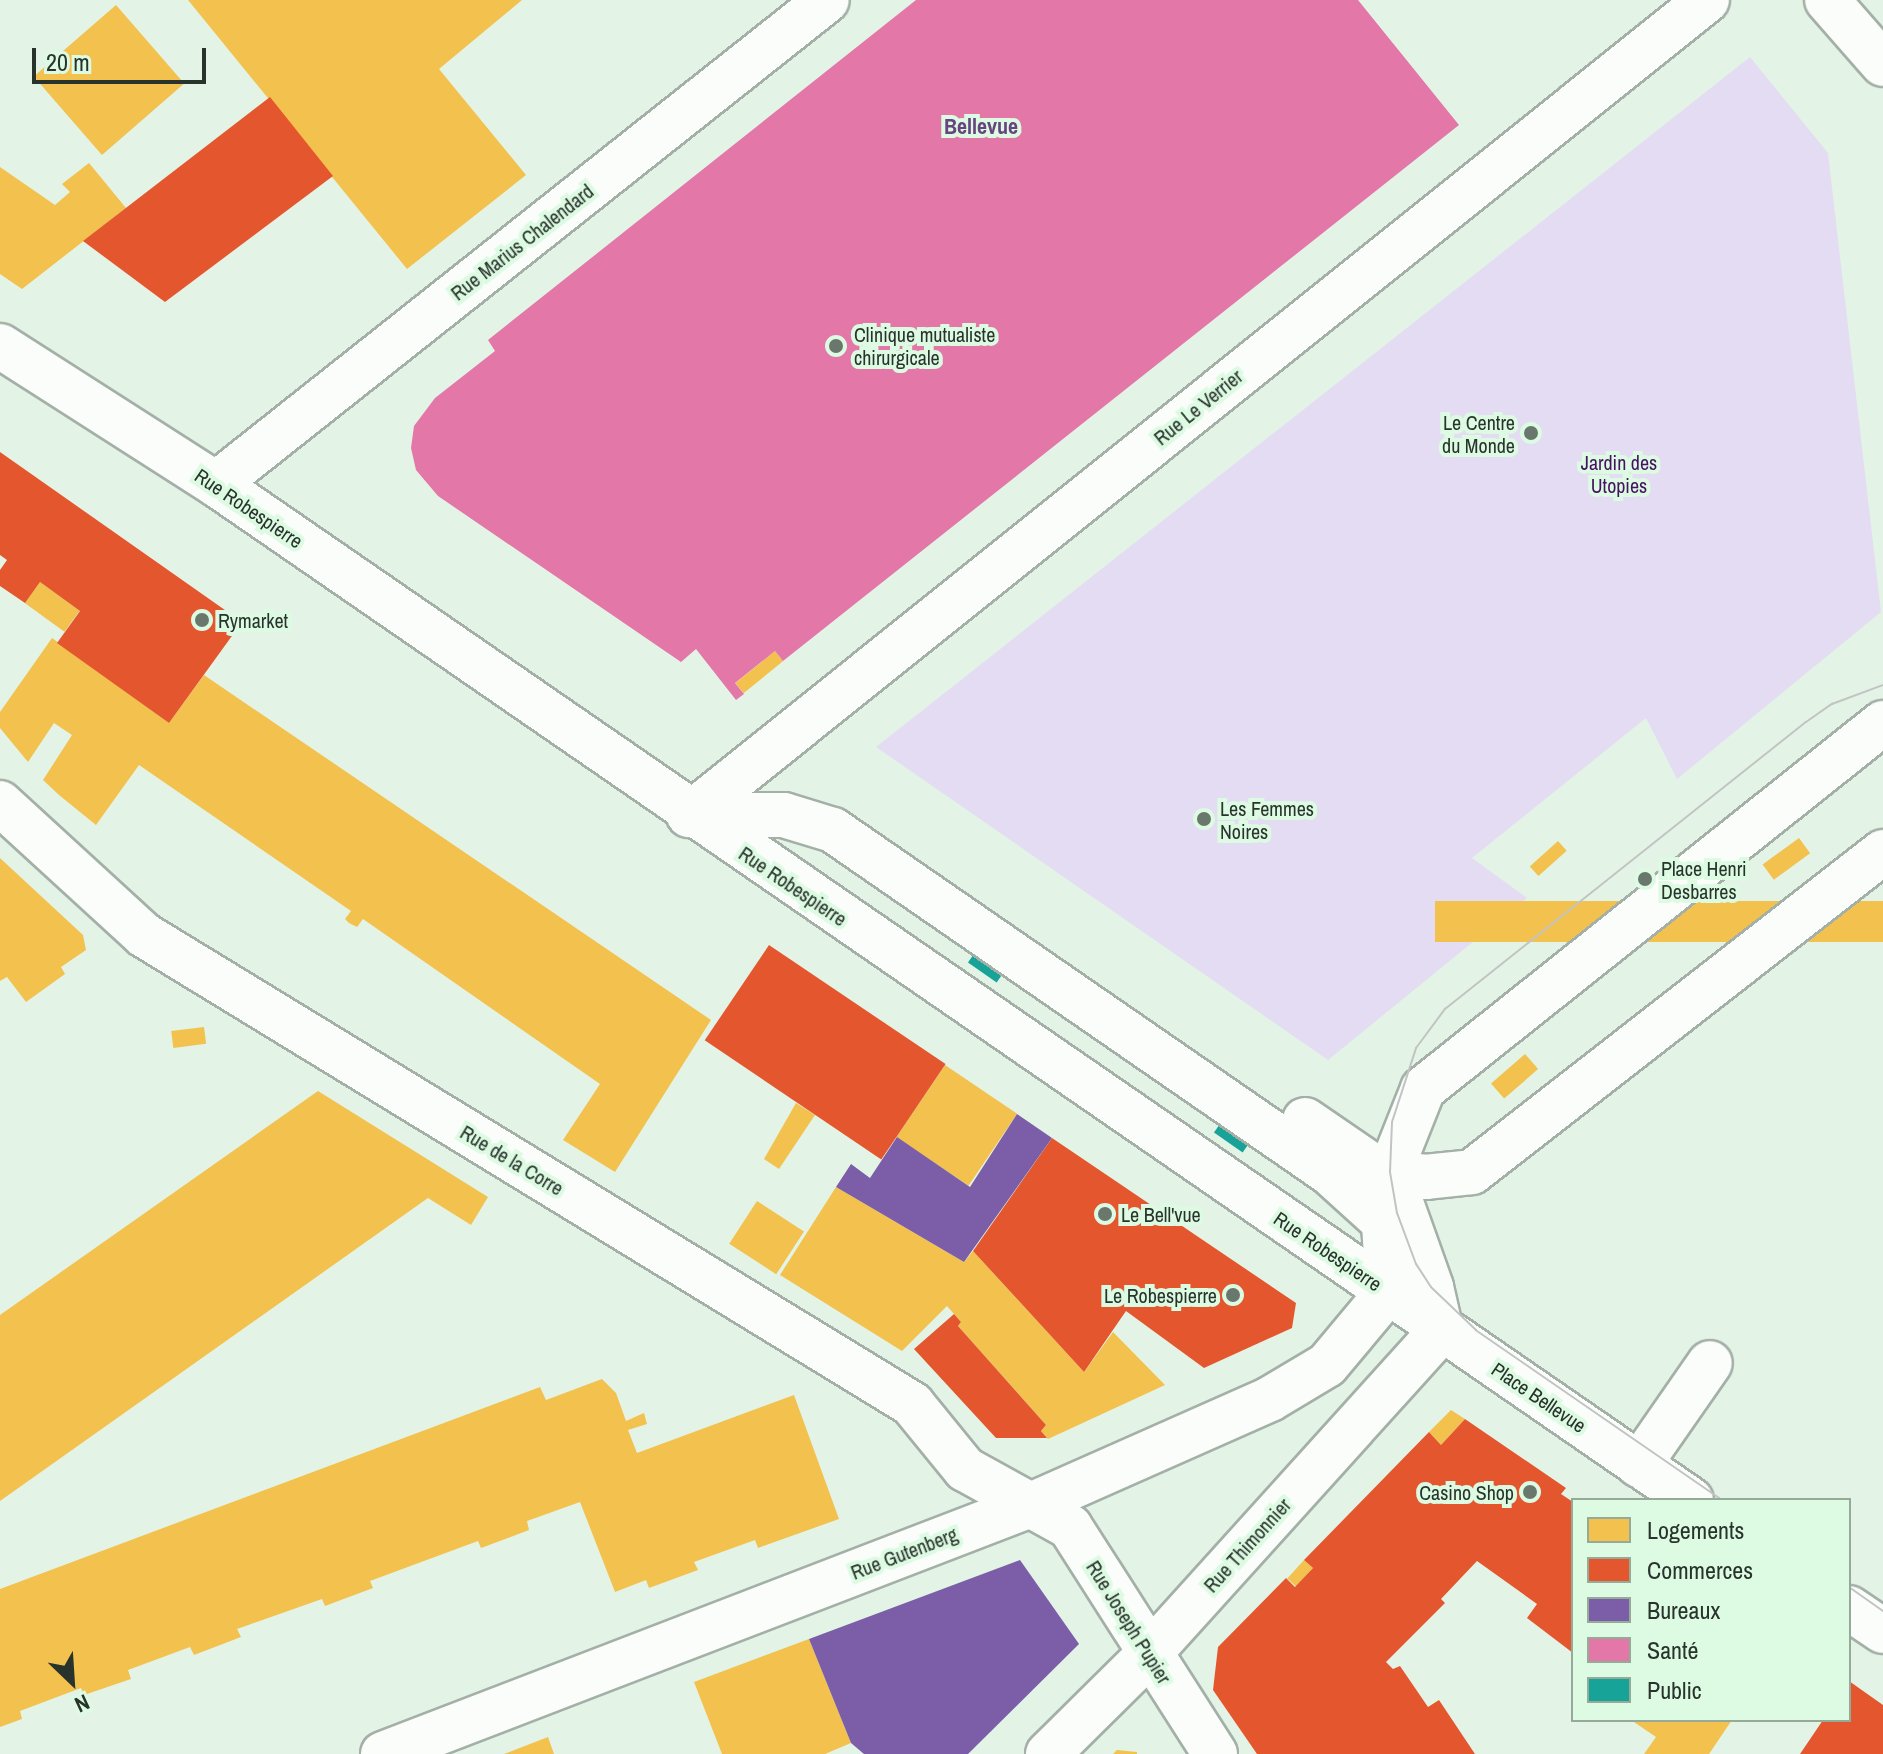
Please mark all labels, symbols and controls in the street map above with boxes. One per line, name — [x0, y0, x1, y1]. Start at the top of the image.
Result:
scale bar — [36, 32, 210, 82]
text: 20 m — [46, 46, 90, 78]
district label: Bellevue — [944, 114, 1018, 140]
street label: Rue Marius Chalendard — [446, 179, 598, 305]
place label: Clinique mutualiste chirurgicale — [854, 322, 995, 369]
marker: Clinique mutualiste chirurgicale — [825, 335, 847, 357]
street label: Rue Le Verrier — [1149, 364, 1247, 450]
place label: Le Centre du Monde — [1442, 410, 1515, 457]
marker: Le Centre du Monde — [1522, 424, 1540, 442]
park label: Jardin des Utopies — [1581, 450, 1657, 497]
street label: Rue Robespierre — [191, 463, 307, 553]
place label: Rymarket — [218, 608, 288, 632]
marker: Rymarket — [193, 611, 211, 629]
place label: Les Femmes Noires — [1220, 796, 1314, 843]
marker: Les Femmes Noires — [1195, 810, 1213, 828]
street label: Rue Robespierre — [735, 841, 851, 931]
place label: Place Henri Desbarres — [1661, 856, 1747, 903]
marker: Place Henri Desbarres — [1636, 870, 1654, 888]
street label: Rue de la Corre — [456, 1120, 568, 1200]
place label: Le Bell'vue — [1121, 1202, 1201, 1226]
marker: Le Bell'vue — [1096, 1205, 1114, 1223]
street label: Rue Robespierre — [1270, 1206, 1386, 1296]
place label: Le Robespierre — [1104, 1283, 1217, 1307]
marker: Le Robespierre — [1224, 1286, 1242, 1304]
street label: Place Bellevue — [1487, 1357, 1591, 1437]
place label: Casino Shop — [1419, 1480, 1514, 1504]
marker: Casino Shop — [1521, 1483, 1539, 1501]
street label: Rue Thimonnier — [1198, 1493, 1296, 1597]
legend — [1571, 1498, 1851, 1722]
text: Logements — [1647, 1514, 1744, 1546]
street label: Rue Gutenberg — [847, 1522, 961, 1584]
text: Commerces — [1647, 1554, 1753, 1586]
street label: Rue Joseph Pupier — [1082, 1556, 1176, 1688]
text: Bureaux — [1647, 1594, 1720, 1626]
text: Santé — [1647, 1634, 1698, 1666]
north arrow — [32, 1642, 112, 1722]
text: Public — [1647, 1674, 1702, 1706]
text: N — [70, 1687, 94, 1720]

